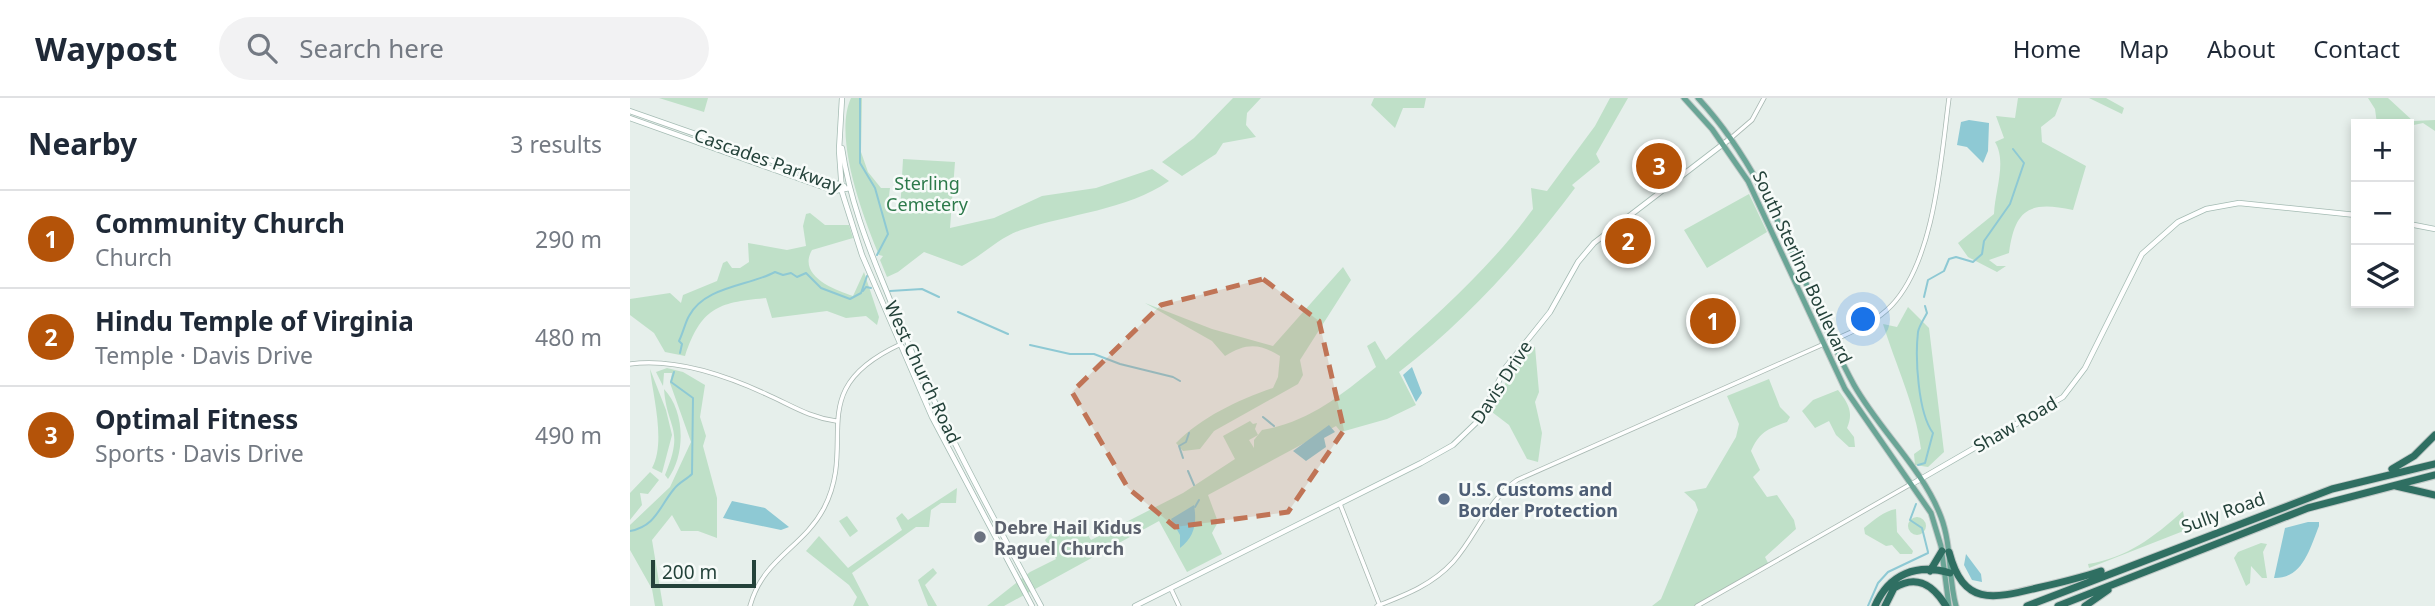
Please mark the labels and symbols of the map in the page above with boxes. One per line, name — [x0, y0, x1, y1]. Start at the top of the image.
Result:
street label: Cascades Parkway — [691, 122, 846, 198]
pin: 3 — [1636, 140, 1682, 192]
street label: South Sterling Boulevard — [1748, 167, 1858, 367]
park label: Sterling Cemetery — [886, 171, 969, 216]
pin: 2 — [1605, 215, 1651, 267]
pin: 1 — [1690, 295, 1736, 347]
street label: West Church Road — [879, 297, 967, 447]
your location — [1846, 302, 1880, 336]
street label: Davis Drive — [1465, 336, 1537, 428]
street label: Shaw Road — [1969, 390, 2061, 458]
place label: U.S. Customs and Border Protection — [1458, 477, 1618, 522]
street label: Sully Road — [2178, 486, 2268, 538]
marker: U.S. Customs and Border Protection — [1436, 491, 1452, 507]
place label: Debre Hail Kidus Raguel Church — [994, 515, 1142, 560]
marker: Debre Hail Kidus Raguel Church — [972, 529, 988, 545]
scale bar — [651, 557, 756, 589]

